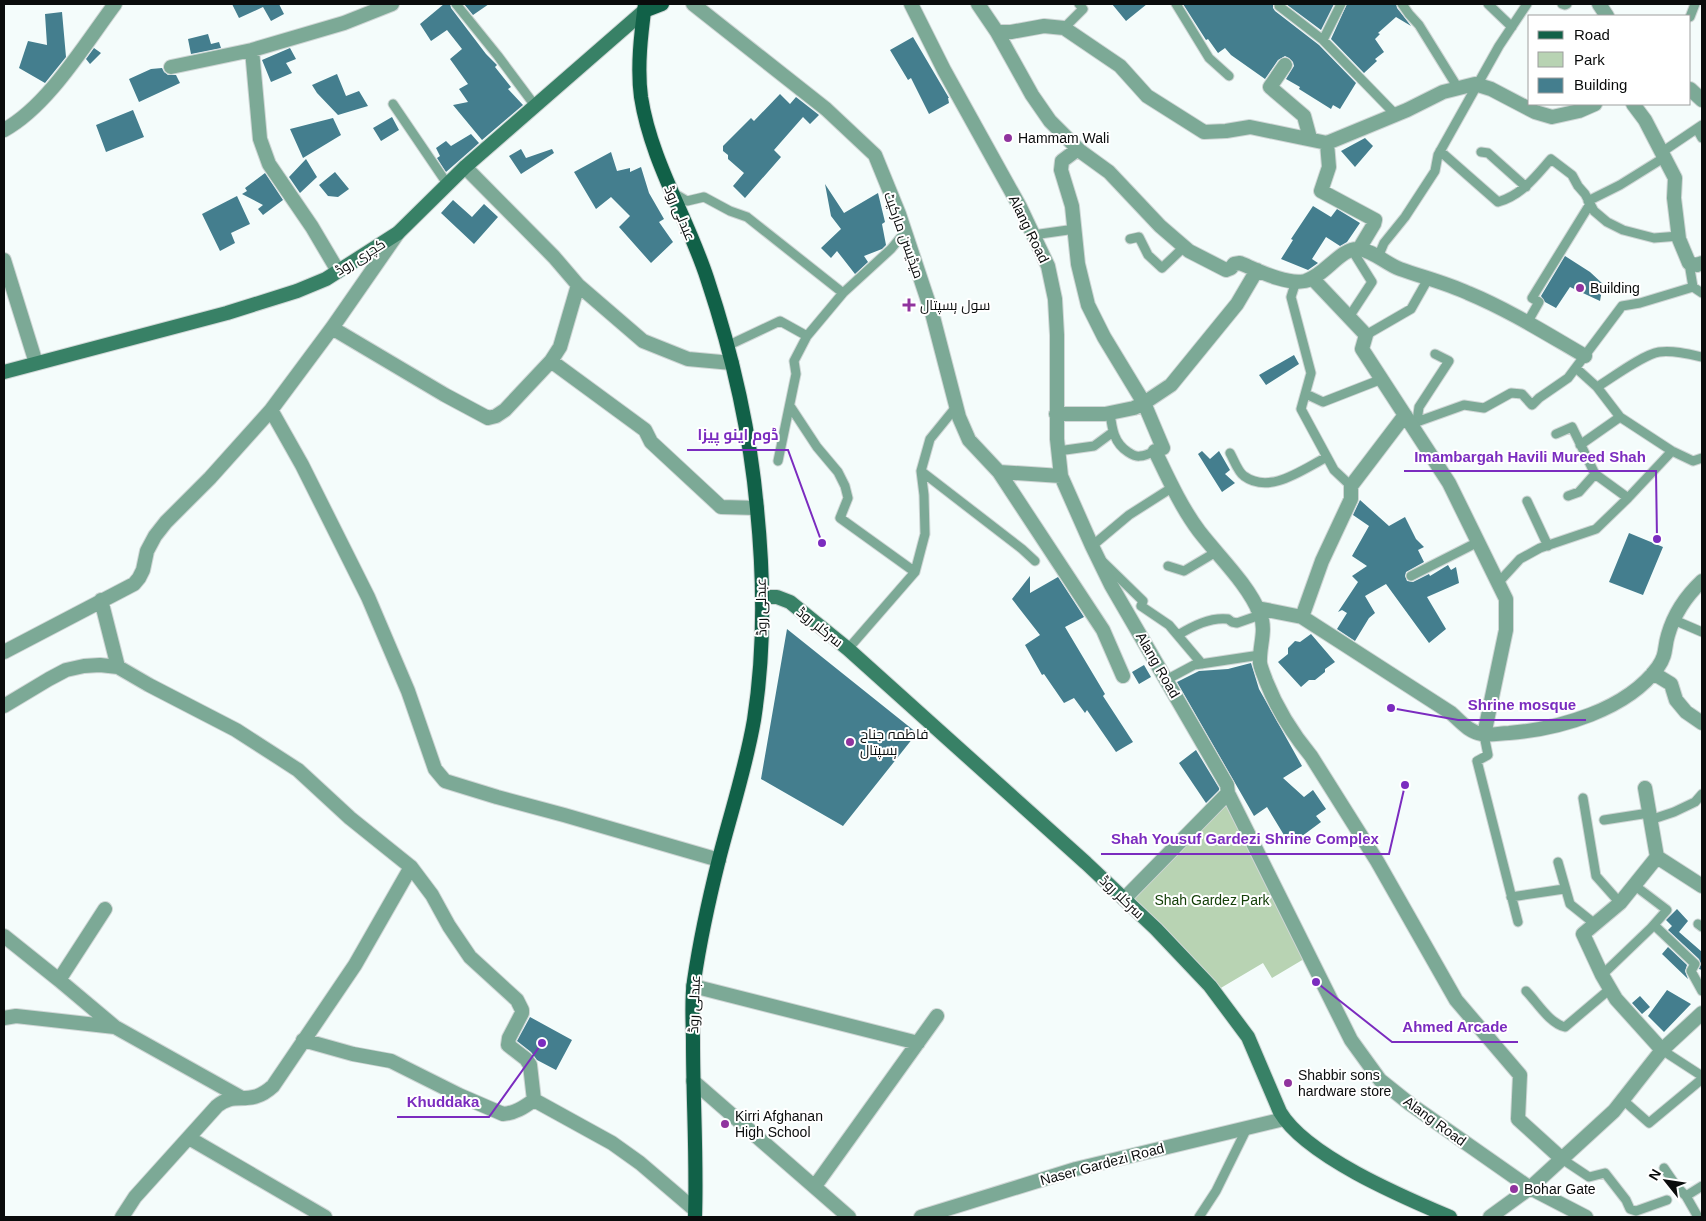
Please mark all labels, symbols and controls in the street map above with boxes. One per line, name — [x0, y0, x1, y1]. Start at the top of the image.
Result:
legend — [1528, 15, 1691, 105]
text: Road — [1574, 26, 1610, 43]
text: Park — [1574, 51, 1605, 68]
text: Building — [1574, 76, 1627, 93]
place label: Hammam Wali — [1018, 130, 1109, 146]
marker: Hammam Wali — [1002, 132, 1014, 144]
street label: عبدلی روڈ — [661, 183, 699, 243]
street label: میڈیسن مارکیٹ — [881, 190, 927, 280]
street label: Alang Road — [1006, 193, 1052, 265]
street label: کچری روڈ — [332, 235, 389, 280]
place label: Building — [1590, 280, 1640, 296]
marker: Building — [1574, 282, 1586, 294]
place label: سول ہسپتال — [920, 297, 990, 315]
marker: سول ہسپتال — [902, 298, 916, 312]
callout: ڈوم اینو پیزا — [687, 420, 788, 450]
text: ڈوم اینو پیزا — [698, 426, 778, 446]
callout: Imambargah Havili Mureed Shah — [1404, 441, 1656, 471]
text: Imambargah Havili Mureed Shah — [1414, 448, 1646, 465]
street label: عبدلی روڈ — [752, 578, 770, 636]
street label: سرکلر روڈ — [794, 604, 846, 650]
street label: Alang Road — [1133, 629, 1183, 701]
callout: Shrine mosque — [1458, 690, 1586, 720]
text: Shrine mosque — [1468, 696, 1576, 713]
place label: فاطمہ جناح ہسپتال — [860, 726, 929, 760]
marker: فاطمہ جناح ہسپتال — [844, 736, 856, 748]
callout: Shah Yousuf Gardezi Shrine Complex — [1101, 824, 1389, 854]
text: Shah Yousuf Gardezi Shrine Complex — [1111, 830, 1380, 847]
street label: سرکلر روڈ — [1097, 872, 1147, 922]
park label: Shah Gardez Park — [1154, 892, 1271, 908]
street label: عبدلی روڈ — [685, 975, 703, 1033]
callout: Ahmed Arcade — [1392, 1012, 1518, 1042]
text: Ahmed Arcade — [1402, 1018, 1508, 1035]
place label: Shabbir sons hardware store — [1298, 1067, 1392, 1099]
marker: Shabbir sons hardware store — [1282, 1077, 1294, 1089]
callout: Khuddaka — [397, 1087, 489, 1117]
text: Khuddaka — [407, 1093, 480, 1110]
street label: Alang Road — [1401, 1093, 1469, 1149]
place label: Kirri Afghanan High School — [735, 1108, 823, 1140]
marker: Kirri Afghanan High School — [719, 1118, 731, 1130]
street label: Naser Gardezi Road — [1038, 1140, 1166, 1188]
north arrow — [1641, 1156, 1691, 1206]
text: N — [1645, 1166, 1664, 1183]
place label: Bohar Gate — [1524, 1181, 1596, 1197]
marker: Bohar Gate — [1508, 1183, 1520, 1195]

